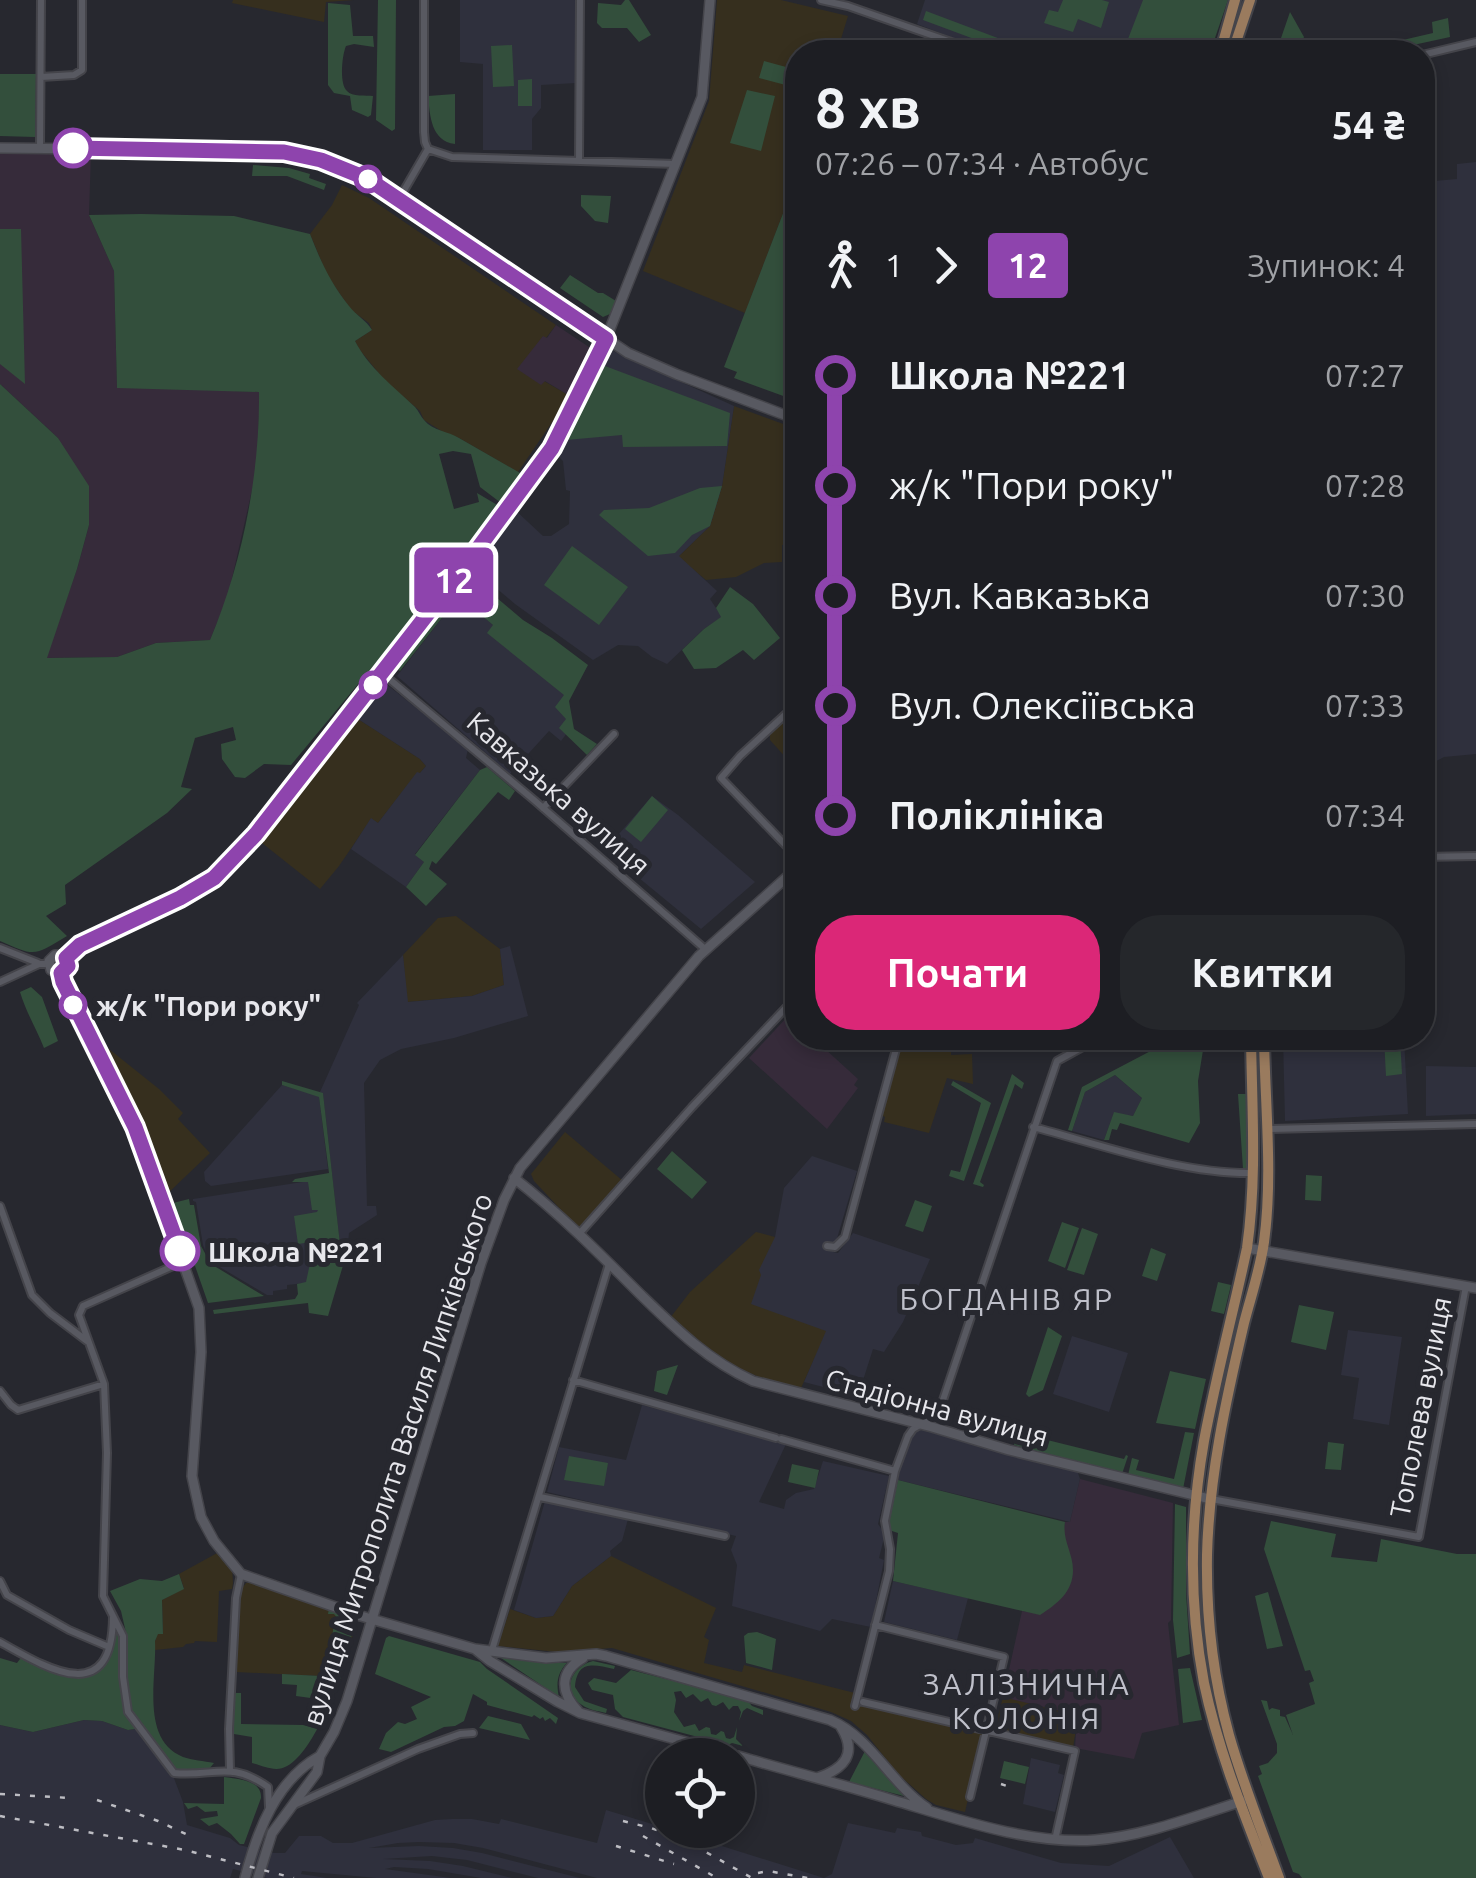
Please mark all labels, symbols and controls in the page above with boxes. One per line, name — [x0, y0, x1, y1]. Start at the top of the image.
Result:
text: 8 хв — [815, 77, 921, 138]
text: 54 ₴ — [1332, 104, 1405, 146]
unlabelled marker — [54, 129, 92, 167]
text: 07:26 – 07:34 · Автобус — [815, 145, 1149, 181]
unlabelled marker — [355, 166, 381, 192]
icon: walk — [815, 238, 870, 293]
icon: forward — [918, 238, 973, 293]
text: 12 — [1008, 245, 1048, 285]
text: 1 — [885, 247, 903, 283]
text: Зупинок: 4 — [1247, 247, 1405, 283]
text: Школа №221 — [889, 354, 1130, 396]
text: 07:27 — [1325, 357, 1405, 393]
text: ж/к "Пори року" — [889, 464, 1175, 506]
text: 07:28 — [1325, 467, 1405, 503]
line badge: 12 — [409, 548, 499, 612]
text: 12 — [434, 560, 474, 600]
text: Вул. Кавказька — [889, 574, 1151, 616]
text: 07:30 — [1325, 577, 1405, 613]
unlabelled marker — [360, 672, 386, 698]
text: Вул. Олексіївська — [889, 684, 1196, 726]
text: 07:33 — [1325, 687, 1405, 723]
street label: Кавказька вулиця — [461, 705, 657, 881]
text: Поліклініка — [889, 794, 1104, 836]
text: 07:34 — [1325, 797, 1405, 833]
button: Почати — [815, 915, 1100, 1030]
button: Квитки — [1120, 915, 1405, 1030]
place label: ж/к "Пори року" — [96, 990, 321, 1021]
marker: ж/к "Пори року" — [60, 992, 86, 1018]
street label: вулиця Митрополита Василя Липківського — [296, 1189, 498, 1729]
marker: Школа №221 — [161, 1232, 199, 1270]
place label: Школа №221 — [208, 1236, 386, 1267]
district label: БОГДАНІВ ЯР — [900, 1282, 1114, 1316]
street label: Тополева вулиця — [1383, 1294, 1457, 1520]
street label: Стадіонна вулиця — [822, 1362, 1052, 1452]
district label: ЗАЛІЗНИЧНА КОЛОНІЯ — [923, 1667, 1131, 1735]
map controls — [645, 1738, 755, 1848]
button: locate — [645, 1738, 755, 1848]

